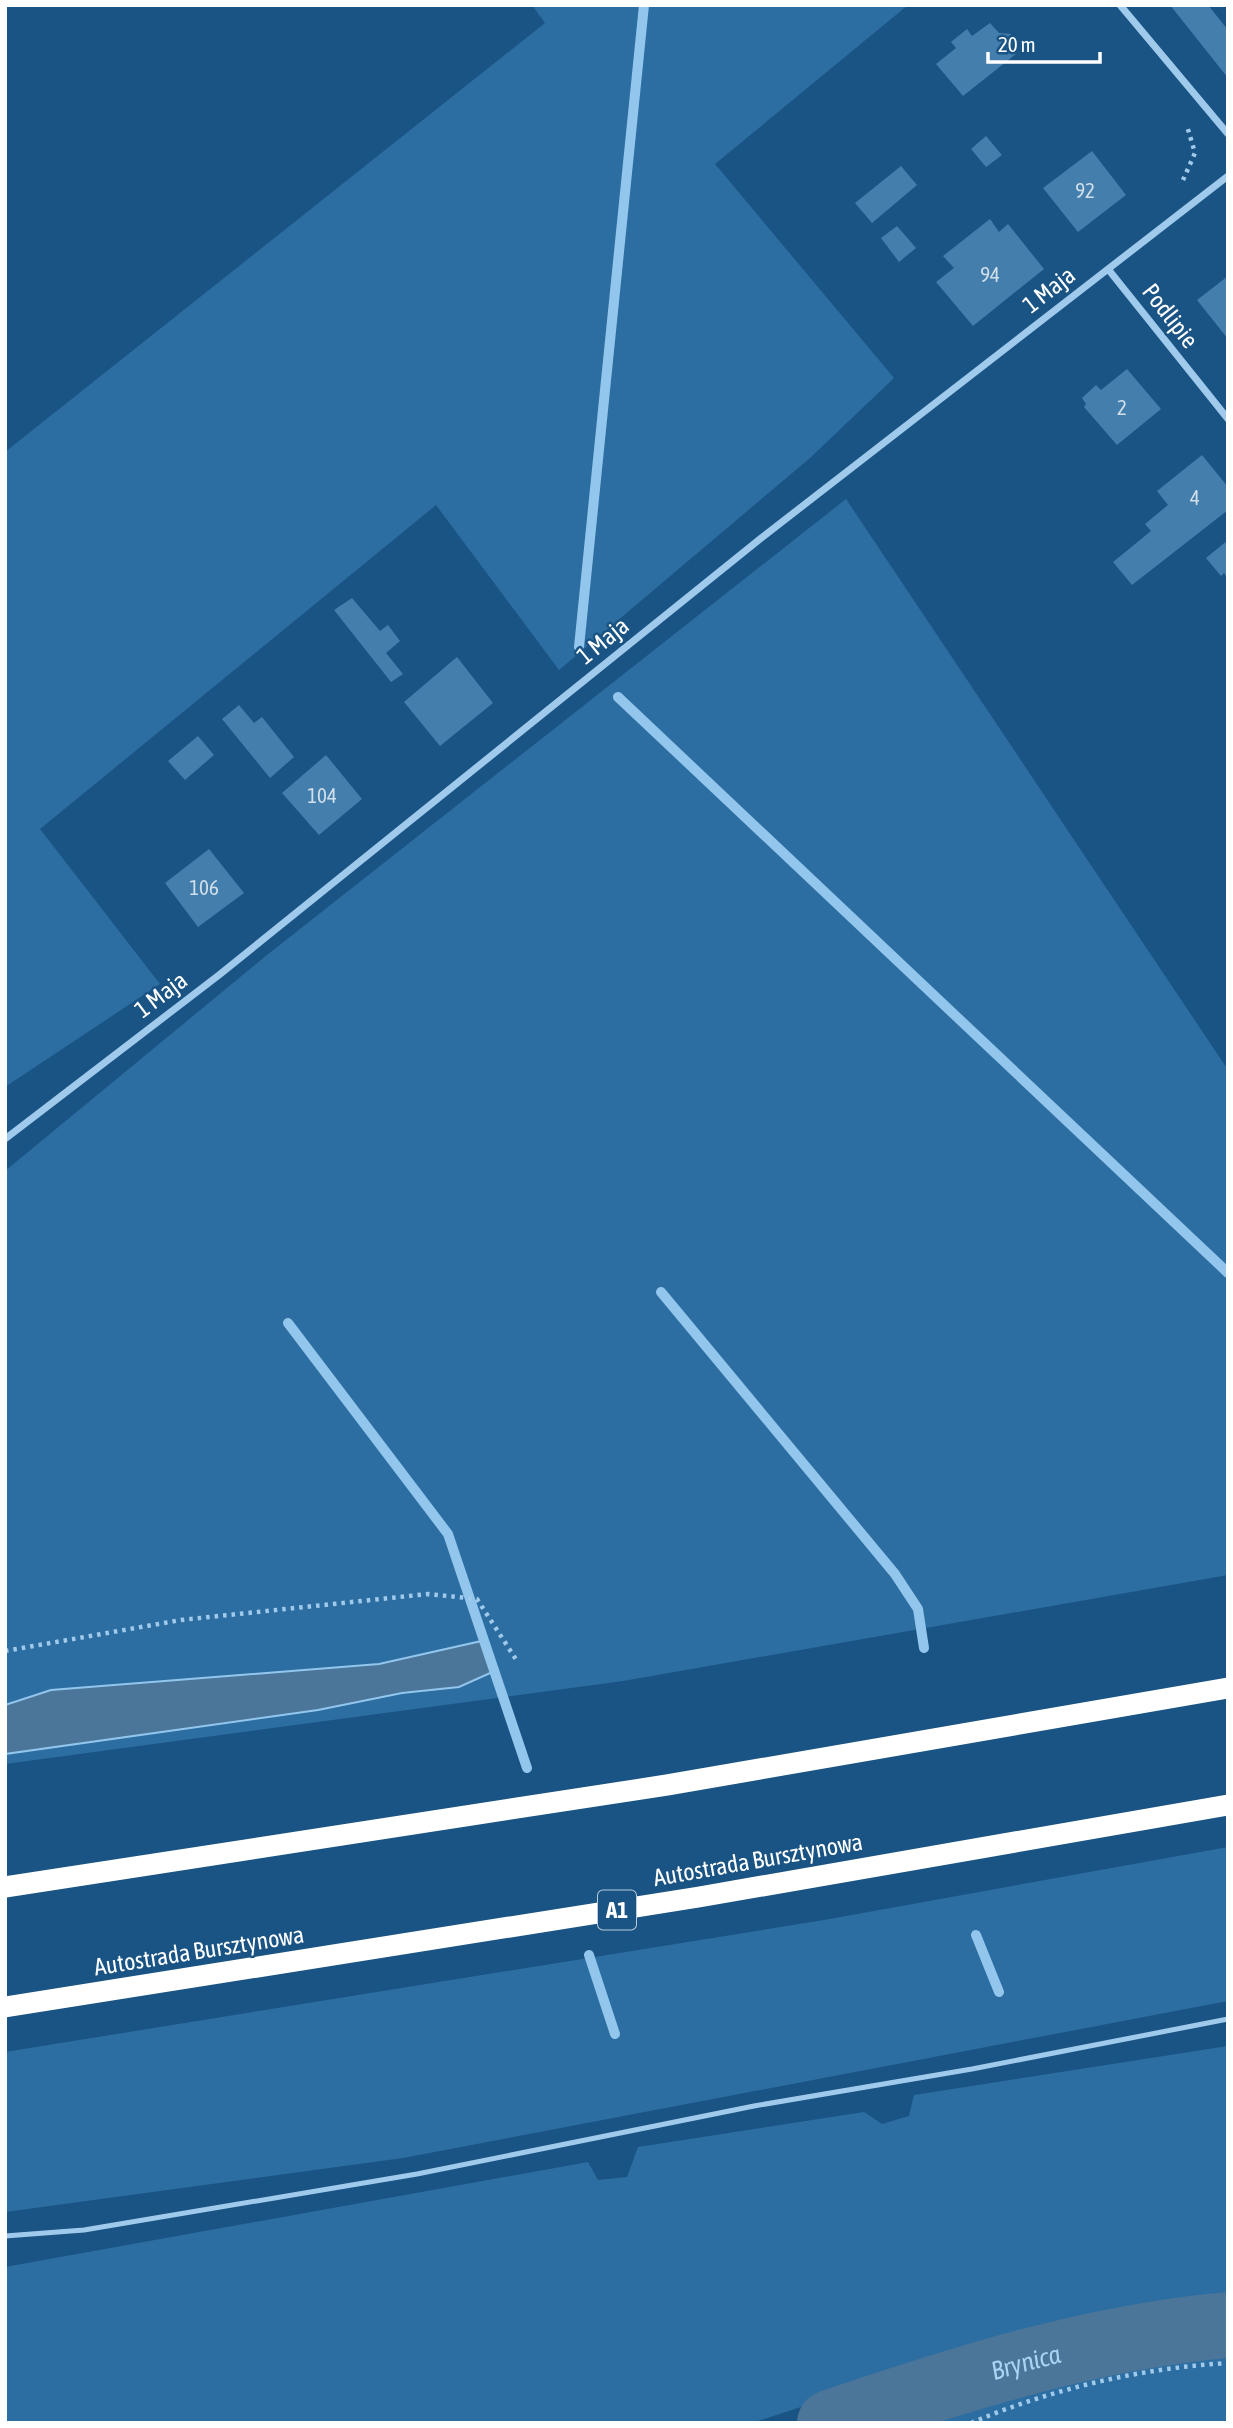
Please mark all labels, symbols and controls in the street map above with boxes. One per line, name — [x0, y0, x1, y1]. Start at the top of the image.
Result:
scale bar — [988, 21, 1100, 65]
text: 20 m — [998, 32, 1036, 56]
house number: 92 — [1075, 178, 1095, 202]
street label: 1 Maja — [1017, 261, 1080, 318]
house number: 94 — [980, 262, 1000, 286]
street label: Podlipie — [1137, 278, 1204, 353]
house number: 2 — [1117, 395, 1127, 419]
house number: 4 — [1190, 485, 1200, 509]
street label: 1 Maja — [571, 612, 634, 670]
house number: 104 — [307, 783, 337, 807]
house number: 106 — [189, 875, 219, 899]
street label: 1 Maja — [129, 966, 192, 1023]
street label: Autostrada Bursztynowa — [651, 1828, 865, 1891]
road number: A1 — [598, 1890, 636, 1929]
street label: Autostrada Bursztynowa — [92, 1921, 306, 1980]
water label: Brynica — [987, 2339, 1064, 2386]

